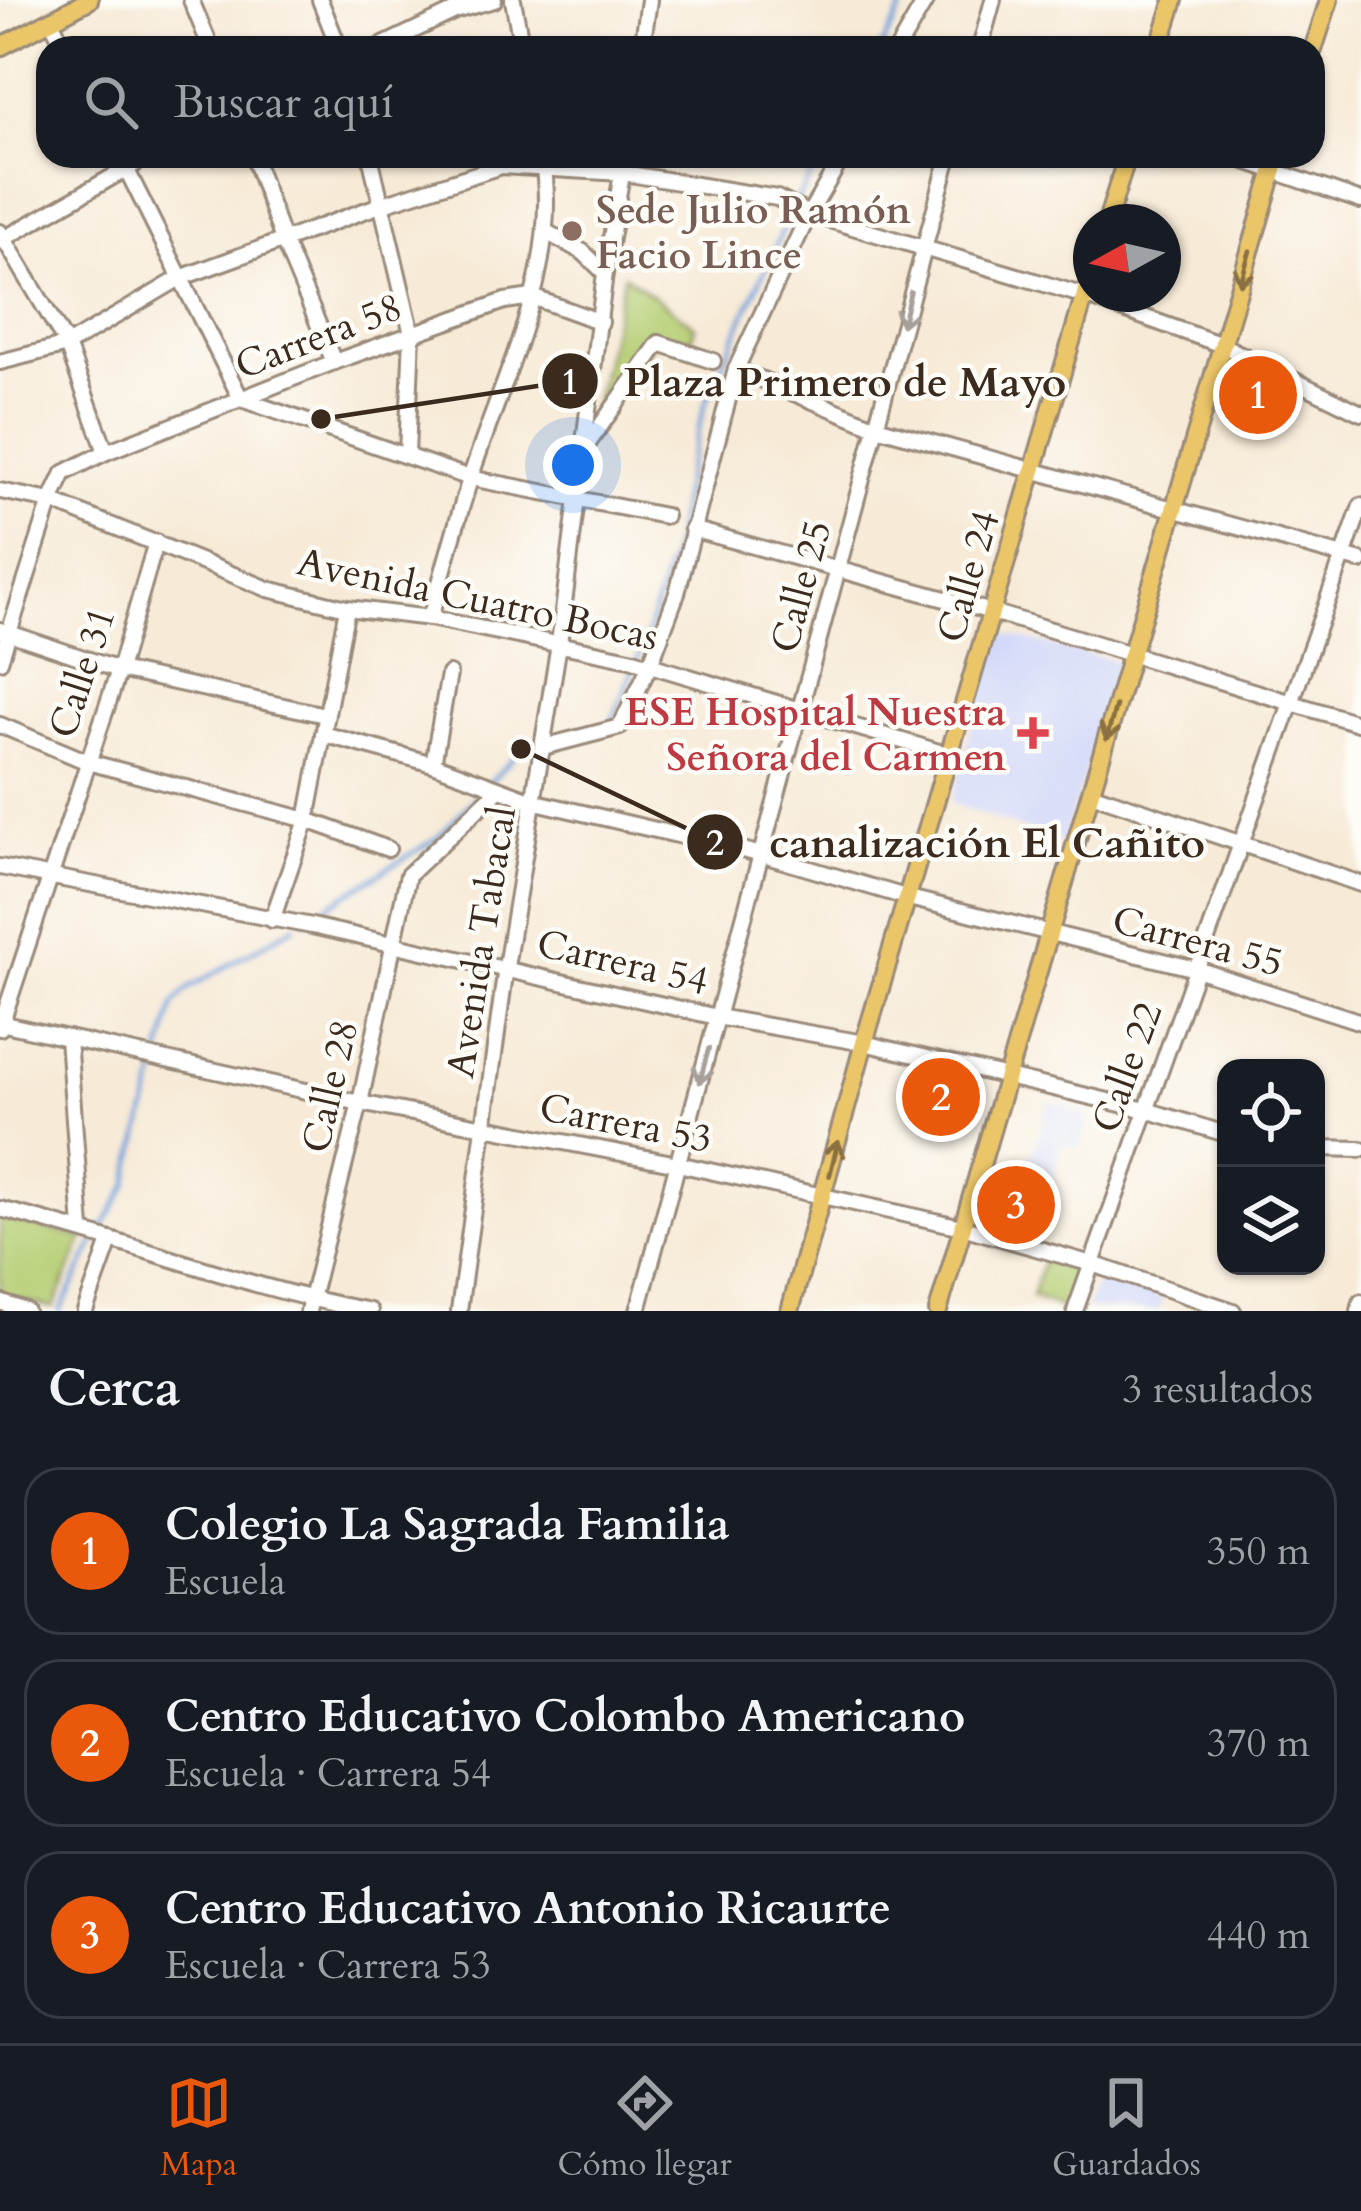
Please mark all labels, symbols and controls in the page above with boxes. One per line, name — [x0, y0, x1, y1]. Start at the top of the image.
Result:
search box — [36, 36, 1325, 168]
icon: search — [78, 69, 144, 135]
text: Buscar aquí — [174, 72, 394, 133]
place label: Sede Julio Ramón Facio Lince — [596, 184, 911, 282]
north arrow — [1073, 204, 1181, 312]
marker: Sede Julio Ramón Facio Lince — [559, 218, 585, 244]
one-way arrow — [1233, 248, 1255, 286]
street label: Carrera 58 — [228, 280, 409, 392]
one-way arrow — [894, 290, 916, 328]
callout: Plaza Primero de Mayo — [540, 342, 1090, 420]
pin: 1 — [1219, 350, 1297, 440]
text: Plaza Primero de Mayo — [624, 354, 1066, 411]
text: 1 — [561, 358, 579, 407]
your location — [543, 435, 603, 495]
street label: Calle 24 — [924, 504, 1012, 648]
street label: Calle 25 — [758, 514, 844, 658]
street label: Avenida Cuatro Bocas — [292, 535, 663, 664]
street label: Calle 31 — [36, 600, 128, 745]
place label: ESE Hospital Nuestra Señora del Carmen — [625, 686, 1006, 784]
one-way arrow — [1099, 703, 1121, 741]
marker: ESE Hospital Nuestra Señora del Carmen — [1017, 717, 1049, 749]
street label: Avenida Tabacal — [434, 803, 529, 1082]
callout: canalización El Cañito — [685, 803, 1229, 881]
text: canalización El Cañito — [769, 815, 1205, 872]
text: 2 — [706, 819, 724, 868]
street label: Carrera 55 — [1107, 893, 1289, 990]
street label: Carrera 54 — [532, 917, 714, 1008]
street label: Calle 22 — [1079, 995, 1175, 1140]
street label: Calle 28 — [289, 1015, 371, 1158]
one-way arrow — [692, 1046, 714, 1084]
pin: 2 — [902, 1052, 980, 1142]
map controls — [1217, 1059, 1325, 1275]
button: locate — [1217, 1059, 1325, 1167]
street label: Carrera 53 — [535, 1081, 716, 1166]
one-way arrow — [824, 1140, 846, 1178]
pin: 3 — [977, 1160, 1055, 1250]
button: layers — [1217, 1167, 1325, 1275]
text: Cerca — [48, 1354, 180, 1424]
text: 3 resultados — [1122, 1363, 1313, 1416]
text: Colegio La Sagrada Familia — [165, 1494, 730, 1555]
text: 1 — [80, 1525, 100, 1578]
text: 350 m — [1207, 1525, 1310, 1578]
text: Escuela — [165, 1555, 286, 1608]
text: Centro Educativo Colombo Americano — [165, 1686, 965, 1747]
text: 2 — [80, 1717, 100, 1770]
text: 370 m — [1207, 1717, 1310, 1770]
text: Escuela · Carrera 54 — [165, 1747, 491, 1800]
text: Centro Educativo Antonio Ricaurte — [165, 1878, 891, 1939]
text: 3 — [80, 1909, 100, 1962]
text: 440 m — [1207, 1909, 1310, 1962]
text: Escuela · Carrera 53 — [165, 1939, 491, 1992]
tab: Mapa — [160, 2070, 237, 2187]
tab: Cómo llegar — [558, 2070, 732, 2187]
tab: Guardados — [1052, 2070, 1201, 2187]

